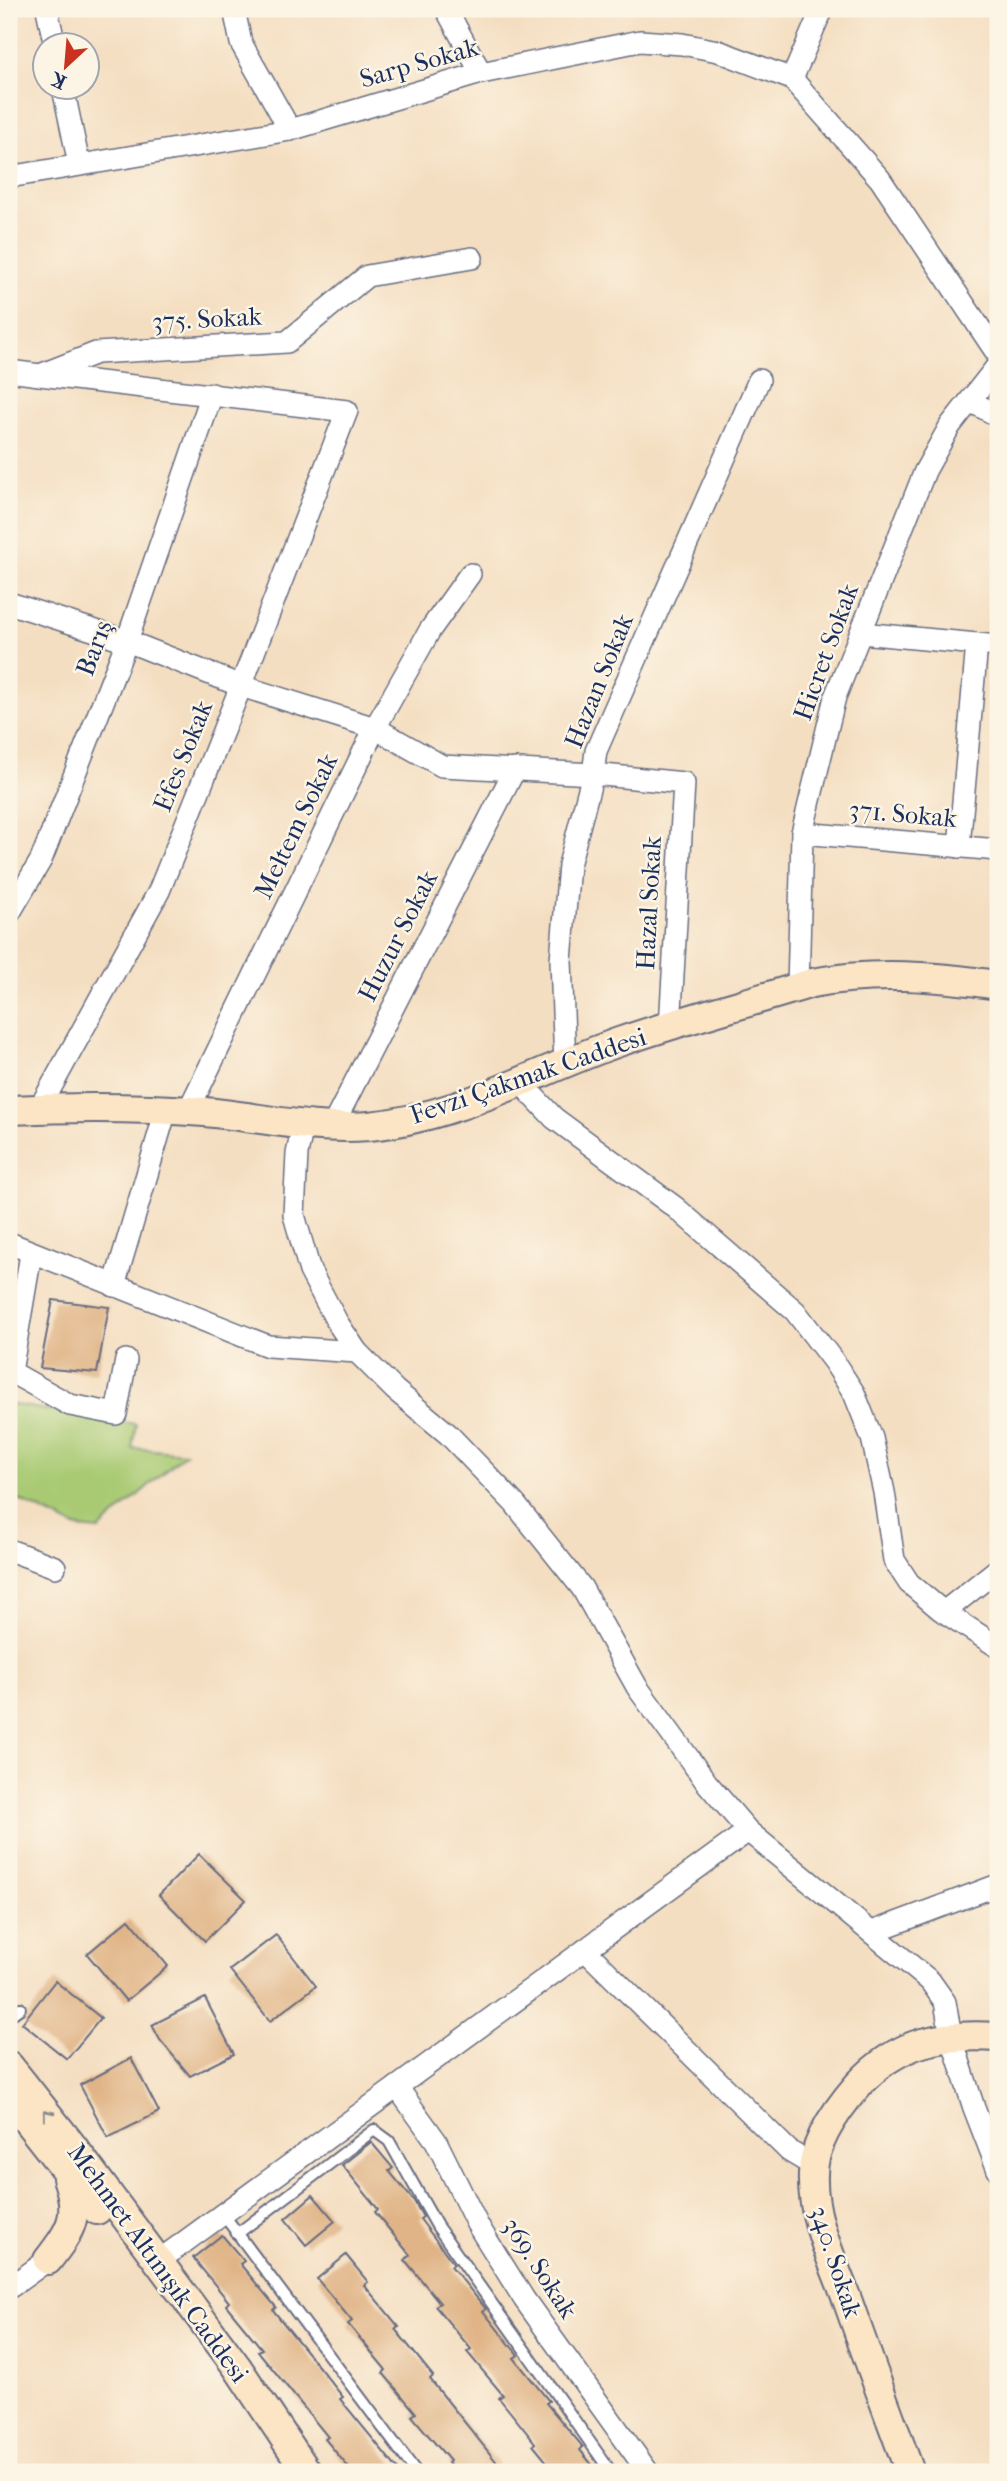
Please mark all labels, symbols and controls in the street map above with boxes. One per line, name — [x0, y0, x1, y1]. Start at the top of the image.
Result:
street label: Sarp Sokak — [356, 31, 483, 95]
north arrow — [32, 32, 102, 102]
text: K — [47, 67, 70, 93]
street label: 375. Sokak — [151, 301, 263, 337]
street label: Hicret Sokak — [787, 579, 865, 725]
street label: Hazan Sokak — [558, 609, 640, 753]
street label: Barış — [69, 616, 119, 680]
street label: Efes Sokak — [147, 695, 220, 816]
street label: Meltem Sokak — [247, 748, 345, 904]
street label: 371. Sokak — [848, 794, 959, 834]
street label: Hazal Sokak — [630, 835, 668, 971]
street label: Huzur Sokak — [352, 865, 445, 1007]
street label: Fevzi Çakmak Caddesi — [406, 1021, 650, 1131]
one-way arrow — [43, 2110, 56, 2122]
street label: Mehmet Altınışık Caddesi — [61, 2137, 255, 2389]
street label: 340. Sokak — [803, 2202, 869, 2323]
street label: 369. Sokak — [496, 2212, 584, 2325]

